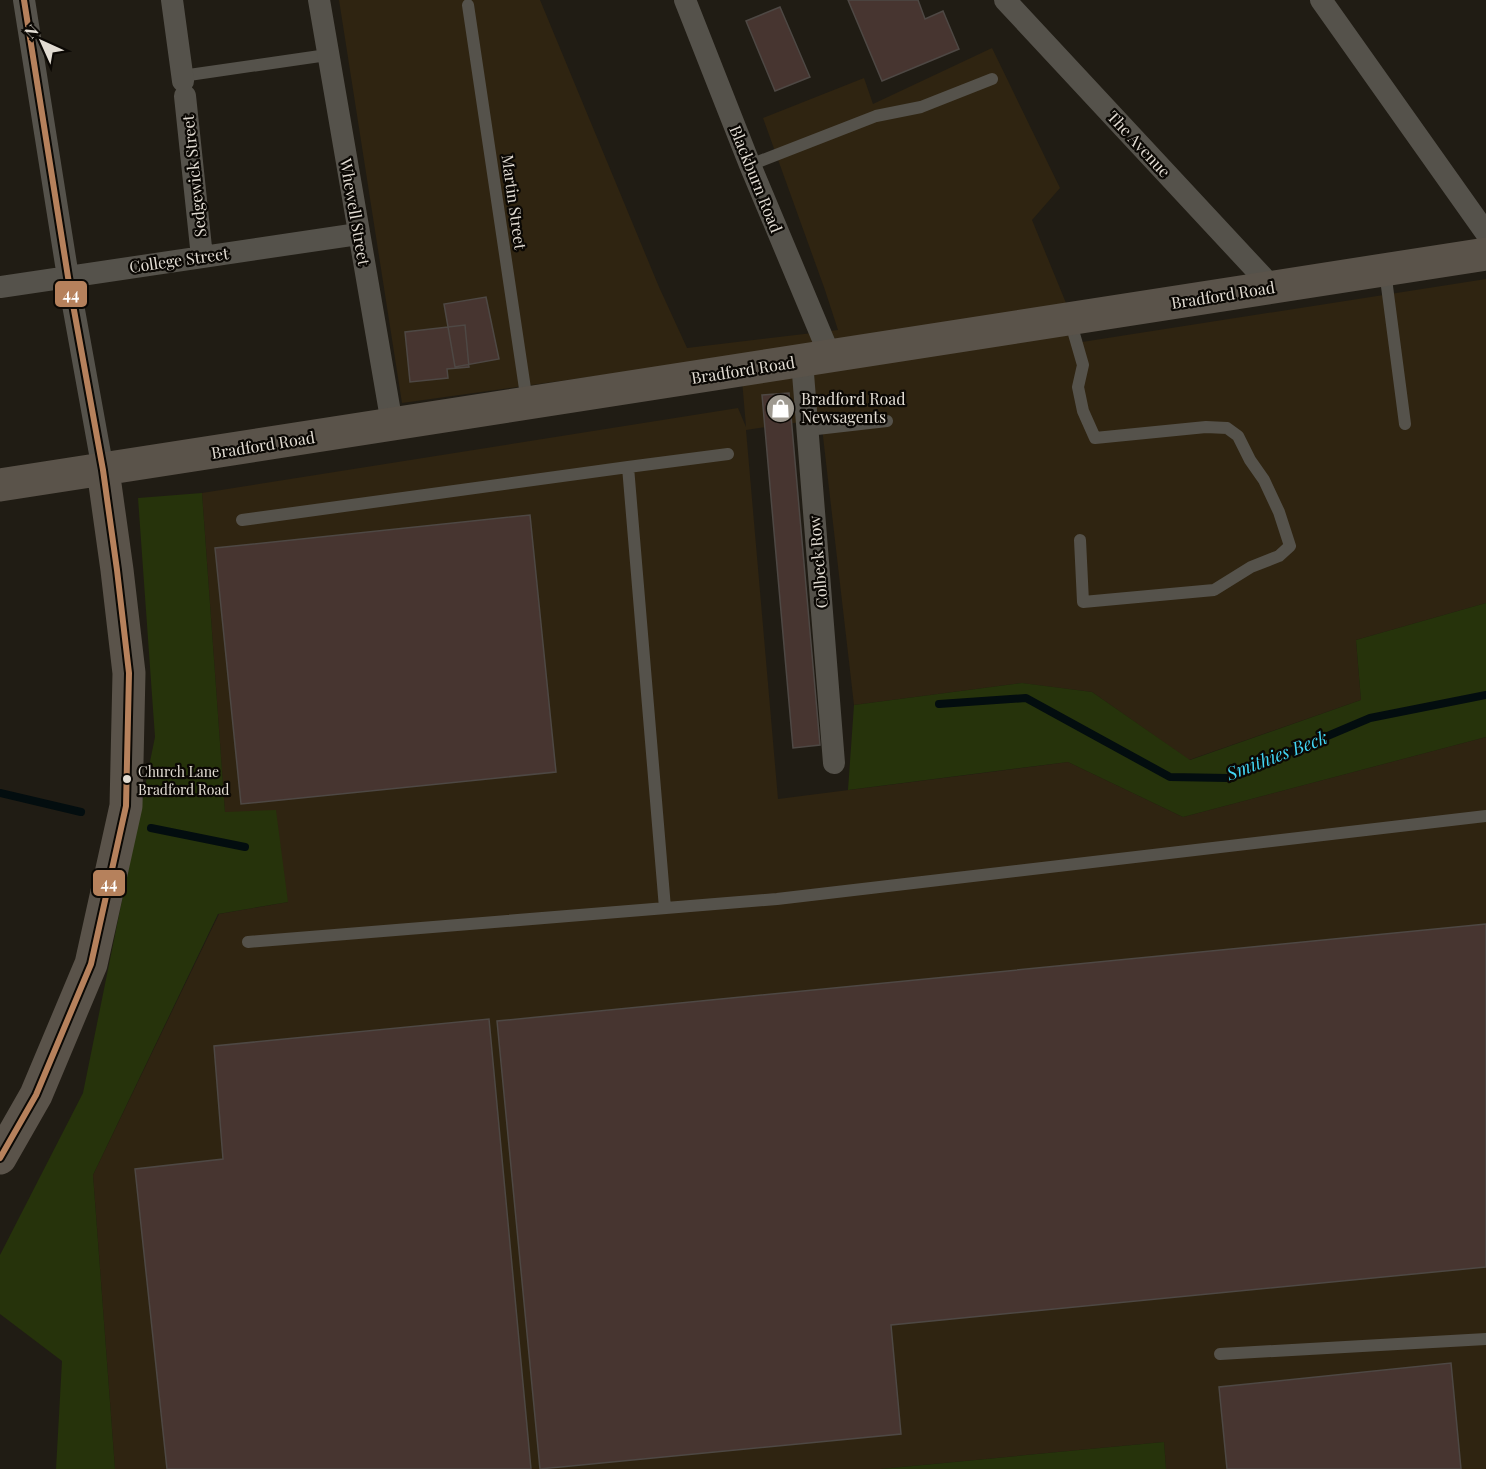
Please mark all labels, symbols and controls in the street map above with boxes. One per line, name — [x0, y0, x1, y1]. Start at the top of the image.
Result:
north arrow — [12, 12, 72, 72]
text: N — [20, 19, 43, 43]
street label: The Avenue — [1103, 106, 1176, 181]
street label: Sedgewick Street — [177, 114, 210, 238]
street label: Blackburn Road — [725, 122, 788, 236]
street label: Martin Street — [497, 153, 532, 251]
street label: Whewell Street — [336, 156, 375, 267]
street label: College Street — [128, 242, 230, 277]
street label: Bradford Road — [1170, 276, 1276, 313]
line badge: 44 — [54, 280, 88, 308]
text: 44 — [63, 283, 79, 304]
street label: Bradford Road — [690, 351, 796, 388]
place label: Bradford Road Newsagents — [801, 388, 906, 427]
shop icon: Bradford Road Newsagents — [764, 392, 796, 424]
street label: Bradford Road — [210, 426, 316, 463]
street label: Colbeck Row — [803, 514, 832, 609]
water label: Smithies Beck — [1222, 725, 1331, 786]
place label: Church Lane Bradford Road — [138, 762, 230, 799]
marker: Church Lane Bradford Road — [121, 773, 133, 785]
line badge: 44 — [92, 869, 126, 897]
text: 44 — [101, 872, 117, 893]

